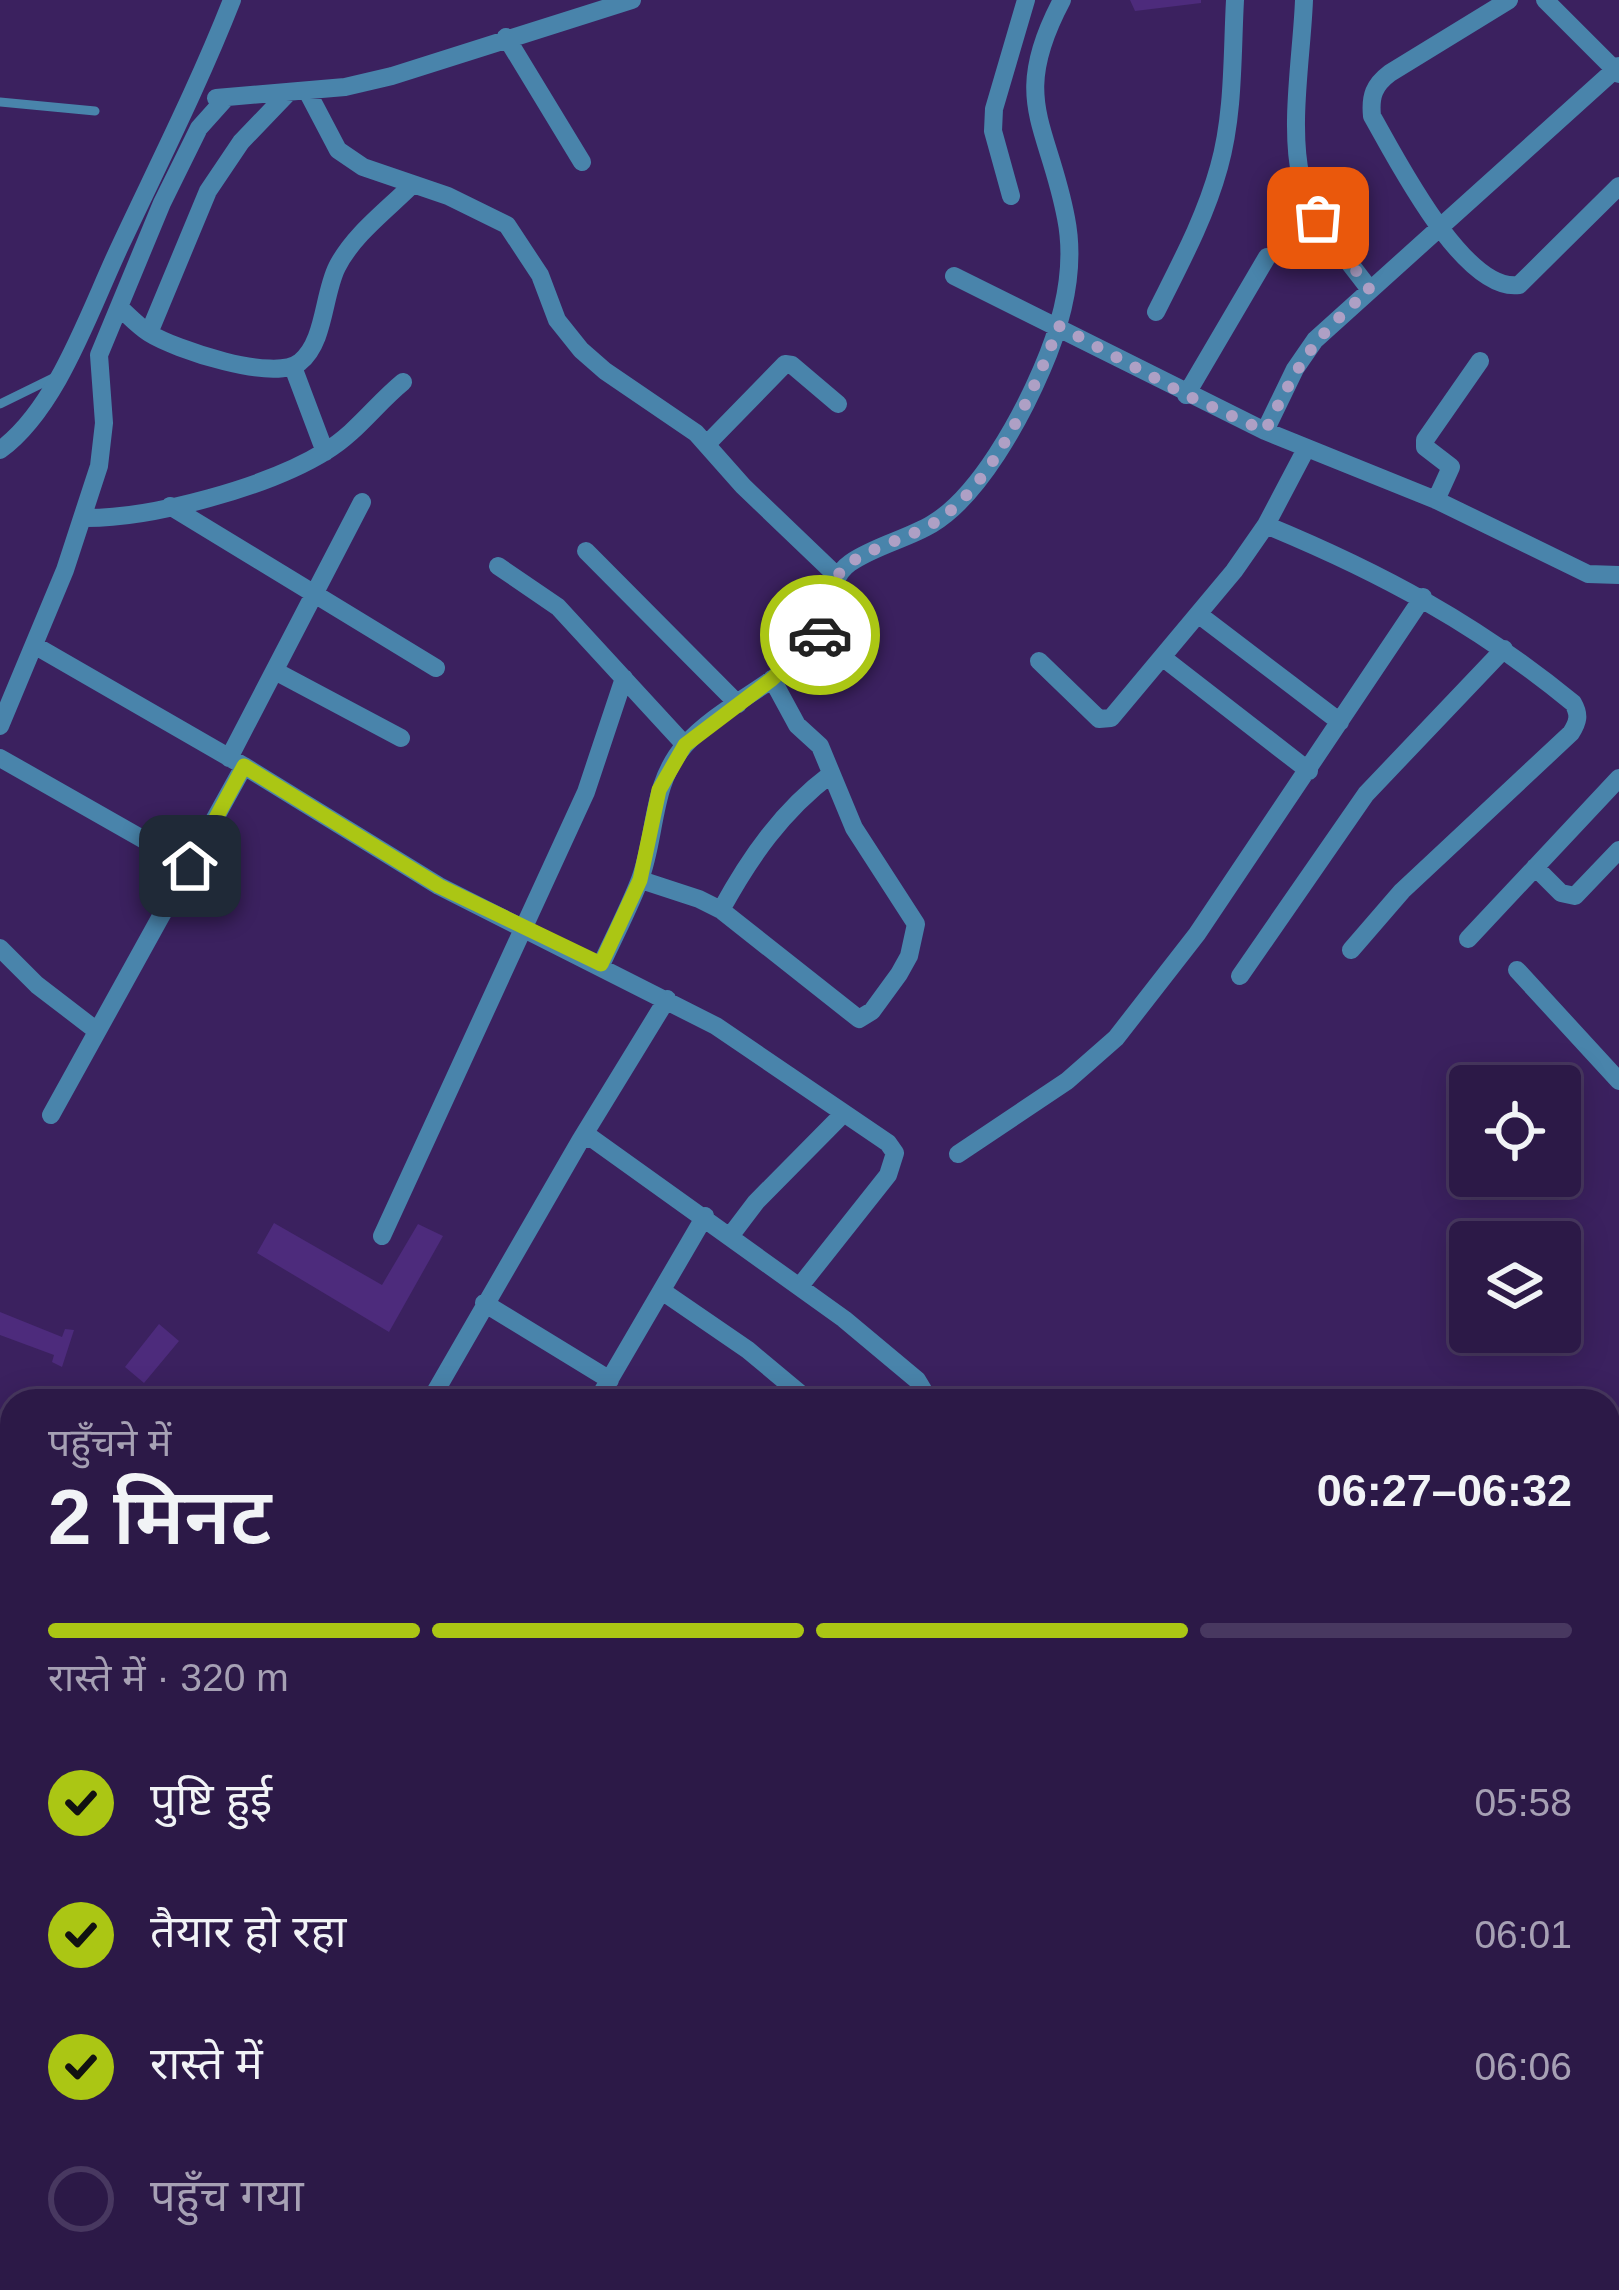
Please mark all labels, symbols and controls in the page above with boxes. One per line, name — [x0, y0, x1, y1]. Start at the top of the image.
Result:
pin — [1267, 167, 1369, 269]
icon: bag — [1285, 185, 1351, 251]
courier — [760, 575, 880, 695]
icon: car — [787, 602, 853, 668]
pin — [139, 815, 241, 917]
icon: home — [157, 833, 223, 899]
map controls — [1449, 1065, 1581, 1353]
button: locate — [1449, 1065, 1581, 1197]
button: layers — [1449, 1221, 1581, 1353]
text: पहुँचने में — [48, 1421, 171, 1464]
text: 06:27–06:32 — [1317, 1465, 1572, 1516]
text: 2 मिनट — [48, 1473, 271, 1561]
text: रास्ते में · 320 m — [48, 1656, 289, 1699]
icon: check — [48, 1770, 114, 1836]
text: पुष्टि हुई — [150, 1774, 272, 1825]
text: 05:58 — [1474, 1781, 1572, 1824]
icon: check — [48, 1902, 114, 1968]
text: तैयार हो रहा — [150, 1906, 346, 1957]
text: 06:01 — [1474, 1913, 1572, 1956]
icon: check — [48, 2034, 114, 2100]
text: रास्ते में — [150, 2038, 263, 2089]
text: 06:06 — [1474, 2045, 1572, 2088]
text: पहुँच गया — [150, 2170, 304, 2221]

